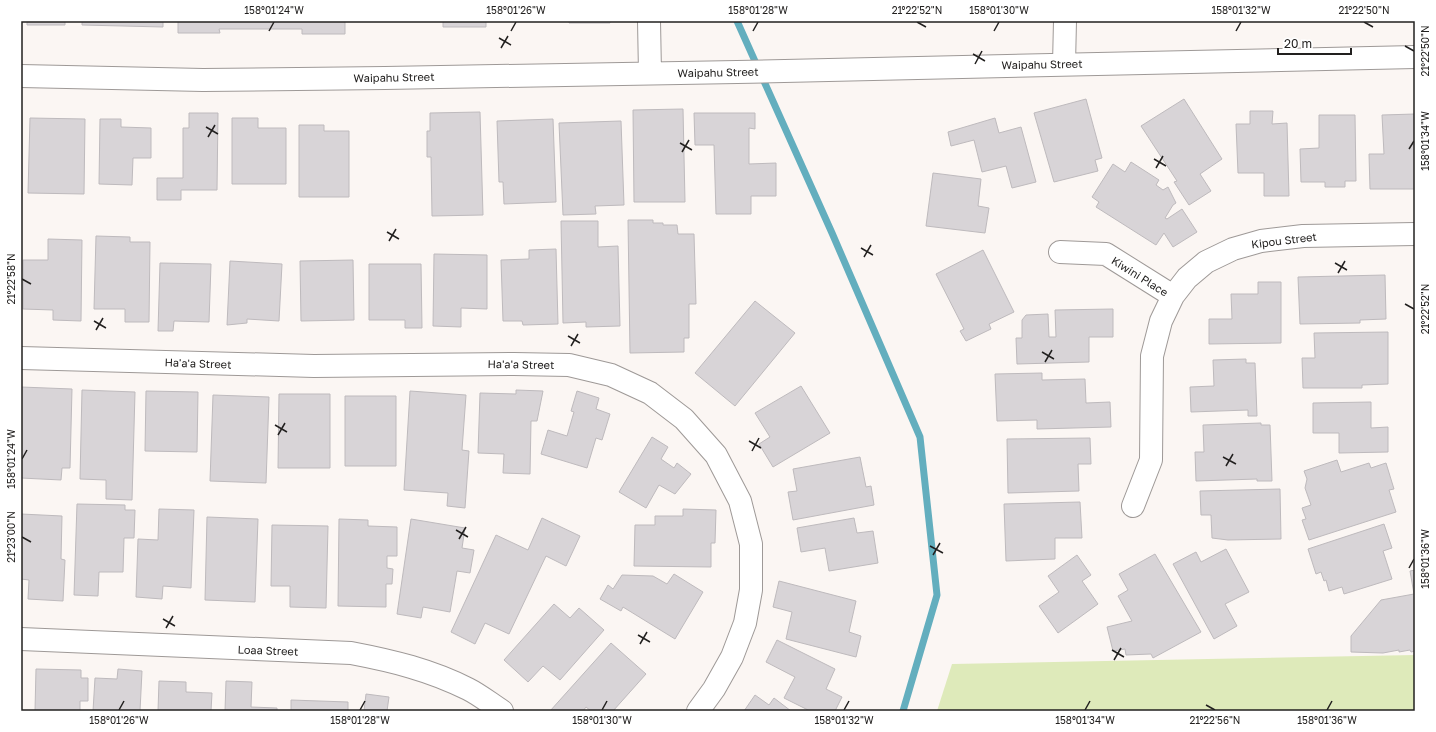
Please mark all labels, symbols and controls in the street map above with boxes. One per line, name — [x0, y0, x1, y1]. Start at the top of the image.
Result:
text: 158°01'24"W — [244, 4, 304, 16]
text: 158°01'26"W — [486, 4, 546, 16]
text: 158°01'28"W — [728, 4, 788, 16]
text: 21°22'52"N — [892, 4, 942, 16]
text: 158°01'30"W — [969, 4, 1029, 16]
text: 158°01'32"W — [1211, 4, 1271, 16]
text: 21°22'50"N — [1338, 4, 1390, 16]
text: 21°22'50"N — [1419, 25, 1431, 77]
scale bar — [1278, 30, 1351, 56]
text: 20 m — [1284, 36, 1312, 51]
street label: Waipahu Street — [1001, 57, 1083, 71]
street label: Waipahu Street — [677, 65, 759, 79]
street label: Waipahu Street — [353, 70, 435, 84]
text: 158°01'34"W — [1419, 111, 1431, 171]
street label: Kipou Street — [1251, 230, 1317, 250]
street label: Kiwini Place — [1109, 253, 1171, 299]
text: 21°22'58"N — [5, 254, 17, 304]
text: 21°22'52"N — [1419, 284, 1431, 334]
street label: Ha'a'a Street — [164, 355, 232, 371]
street label: Ha'a'a Street — [487, 357, 555, 371]
text: 158°01'24"W — [5, 429, 17, 489]
text: 21°23'00"N — [5, 511, 17, 563]
text: 158°01'36"W — [1419, 529, 1431, 589]
street label: Loaa Street — [238, 642, 298, 658]
text: 158°01'26"W — [89, 714, 149, 726]
text: 158°01'28"W — [330, 714, 390, 726]
text: 158°01'30"W — [572, 714, 632, 726]
text: 158°01'32"W — [814, 714, 874, 726]
text: 158°01'34"W — [1055, 714, 1115, 726]
text: 21°22'56"N — [1190, 714, 1240, 726]
text: 158°01'36"W — [1297, 714, 1357, 726]

